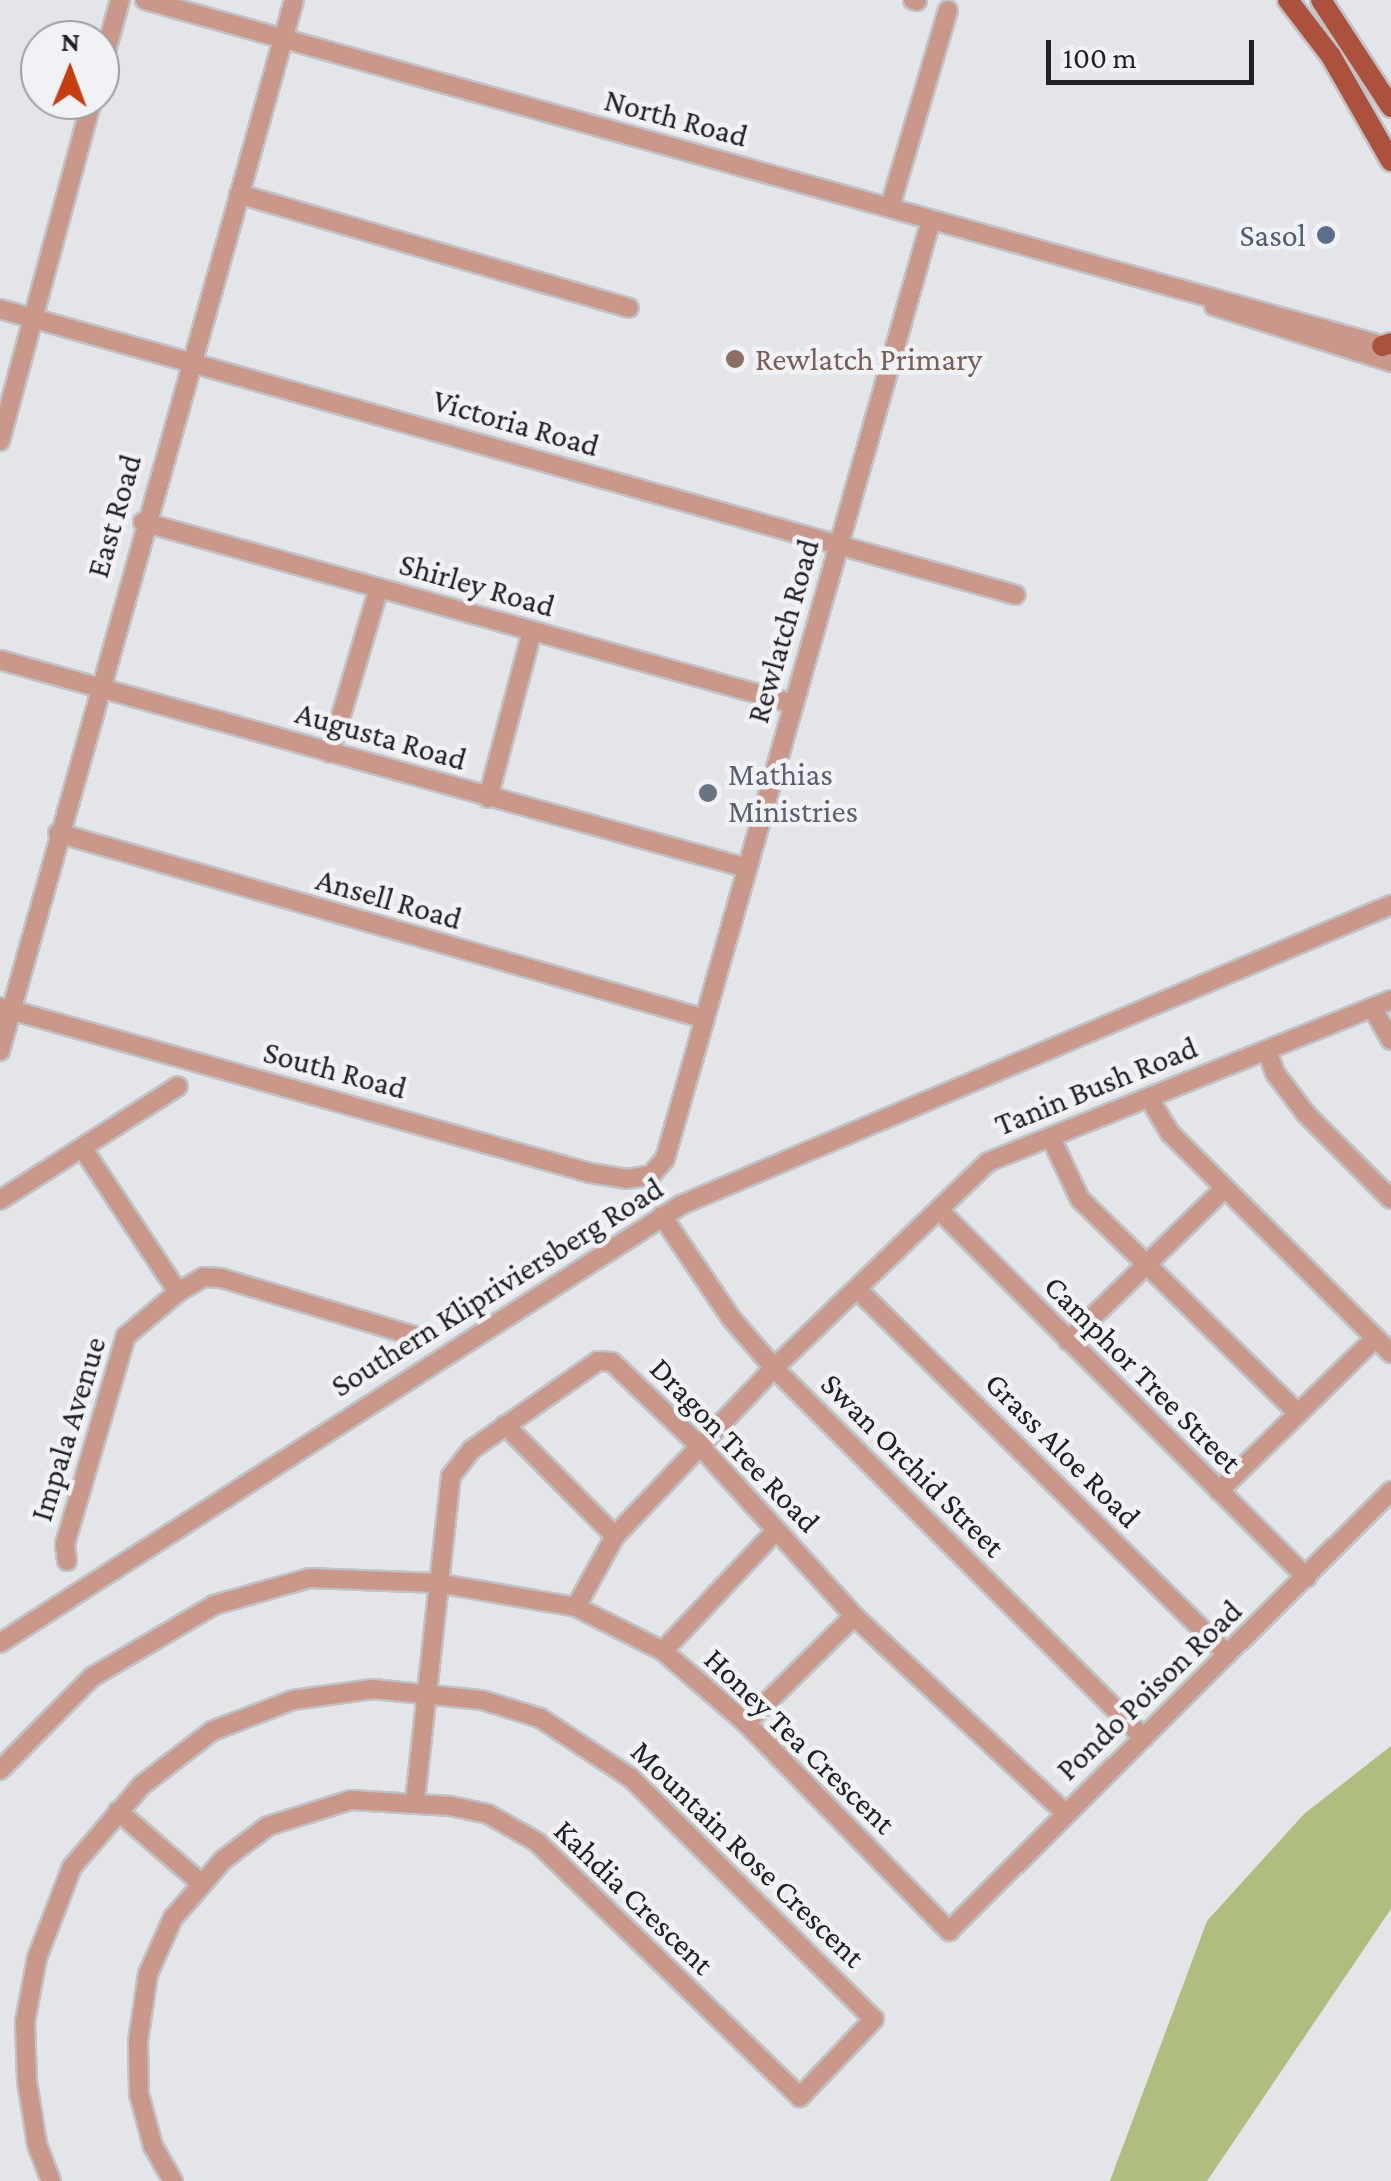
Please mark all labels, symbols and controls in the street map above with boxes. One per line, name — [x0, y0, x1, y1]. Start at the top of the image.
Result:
north arrow — [20, 20, 120, 120]
scale bar — [1051, 20, 1258, 82]
text: N — [61, 26, 80, 57]
text: 100 m — [1063, 41, 1137, 74]
street label: North Road — [600, 80, 752, 156]
place label: Sasol — [1239, 216, 1306, 254]
marker: Sasol — [1315, 224, 1337, 246]
place label: Rewlatch Primary — [755, 340, 982, 378]
marker: Rewlatch Primary — [724, 348, 746, 370]
street label: Victoria Road — [428, 381, 604, 465]
street label: East Road — [78, 450, 150, 582]
street label: Rewlatch Road — [738, 535, 828, 727]
street label: Shirley Road — [395, 545, 559, 625]
street label: Augusta Road — [291, 693, 471, 779]
place label: Mathias Ministries — [728, 756, 858, 831]
marker: Mathias Ministries — [697, 782, 719, 804]
street label: Ansell Road — [312, 860, 466, 938]
street label: Tanin Bush Road — [989, 1028, 1203, 1144]
street label: South Road — [259, 1032, 411, 1108]
street label: Southern Klipriviersberg Road — [324, 1169, 670, 1405]
street label: Camphor Tree Street — [1036, 1267, 1250, 1481]
street label: Impala Avenue — [22, 1332, 114, 1526]
street label: Dragon Tree Road — [642, 1350, 828, 1540]
street label: Grass Aloe Road — [977, 1364, 1149, 1536]
street label: Swan Orchid Street — [813, 1365, 1013, 1565]
street label: Pondo Poison Road — [1048, 1592, 1250, 1788]
street label: Honey Tea Crescent — [696, 1640, 904, 1842]
street label: Mountain Rose Crescent — [623, 1732, 873, 1976]
street label: Kahdia Crescent — [546, 1811, 722, 1983]

